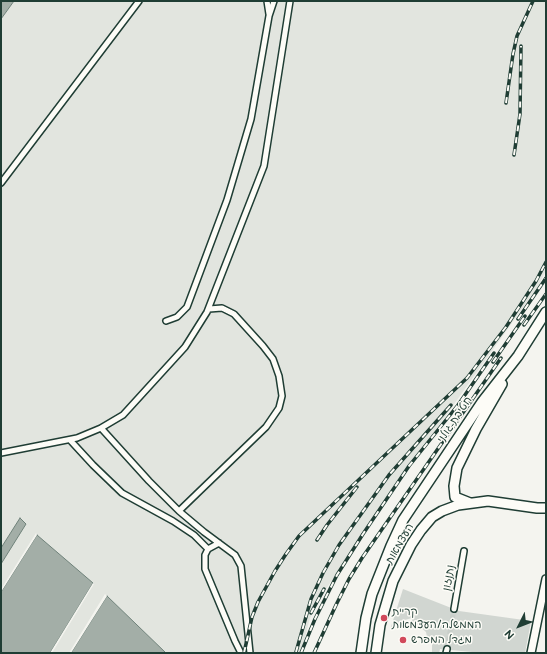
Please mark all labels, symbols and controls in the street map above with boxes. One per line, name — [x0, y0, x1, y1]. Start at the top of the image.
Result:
street label: חטיבת גולני — [435, 394, 475, 446]
street label: העצמאות — [383, 521, 417, 567]
street label: נתנזון — [440, 564, 458, 592]
place label: קריית הממשלה/העצמאות — [392, 605, 481, 631]
north arrow — [499, 606, 539, 646]
marker: קריית הממשלה/העצמאות — [379, 613, 389, 623]
text: N — [502, 627, 517, 642]
place label: מגדל המפרש — [411, 633, 472, 647]
marker: מגדל המפרש — [398, 635, 408, 645]

